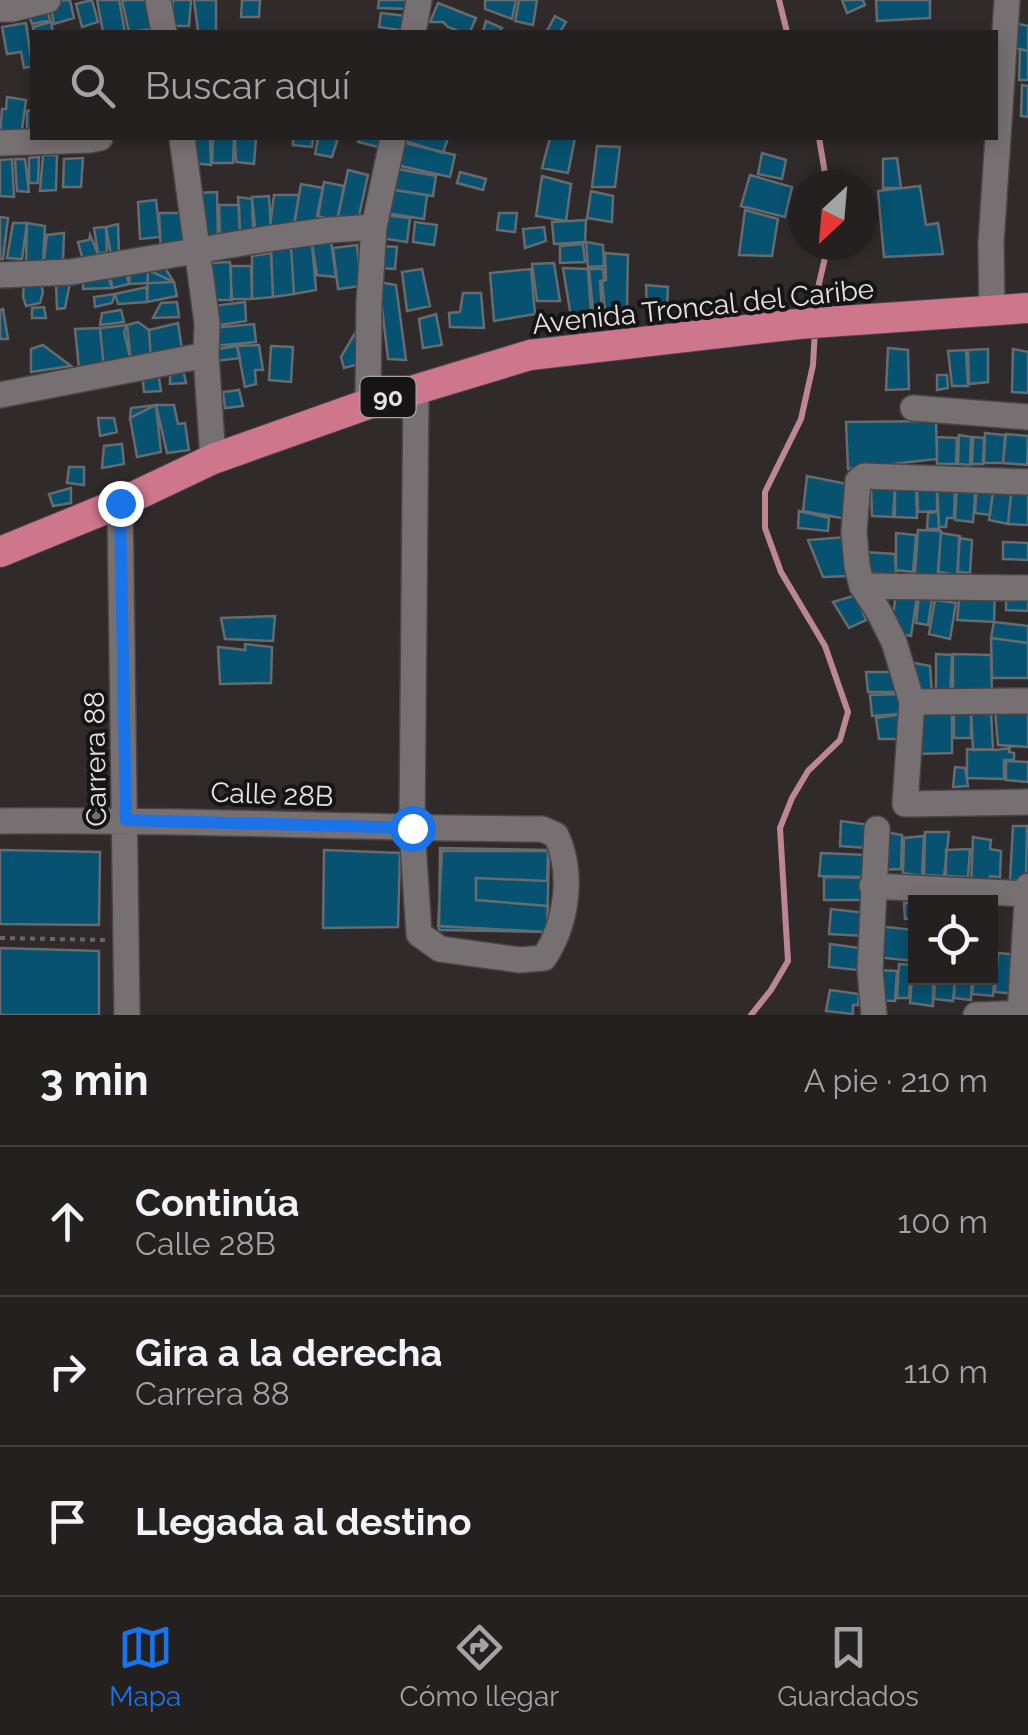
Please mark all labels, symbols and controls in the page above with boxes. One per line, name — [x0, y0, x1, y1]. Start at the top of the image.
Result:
search box — [30, 30, 998, 140]
icon: search — [65, 58, 120, 113]
text: Buscar aquí — [145, 63, 350, 108]
north arrow — [788, 170, 878, 260]
street label: Avenida Troncal del Caribe — [530, 272, 876, 341]
road number: 90 — [360, 377, 416, 417]
route end — [98, 481, 144, 527]
street label: Carrera 88 — [78, 691, 113, 827]
street label: Calle 28B — [210, 776, 334, 813]
route start — [390, 806, 436, 852]
map controls — [908, 895, 998, 985]
button: locate — [908, 895, 998, 985]
text: 3 min — [40, 1056, 149, 1105]
text: A pie · 210 m — [804, 1062, 988, 1099]
text: Continúa — [135, 1180, 299, 1225]
icon: ahead — [40, 1194, 95, 1249]
text: 100 m — [898, 1203, 988, 1240]
text: Calle 28B — [135, 1225, 276, 1262]
text: Gira a la derecha — [135, 1330, 442, 1375]
icon: right — [40, 1344, 95, 1399]
text: 110 m — [903, 1353, 988, 1390]
text: Carrera 88 — [135, 1375, 290, 1412]
icon: arrive — [40, 1494, 95, 1549]
text: Llegada al destino — [135, 1499, 472, 1544]
tab: Mapa — [109, 1620, 181, 1713]
tab: Cómo llegar — [400, 1620, 559, 1713]
tab: Guardados — [777, 1620, 919, 1713]

